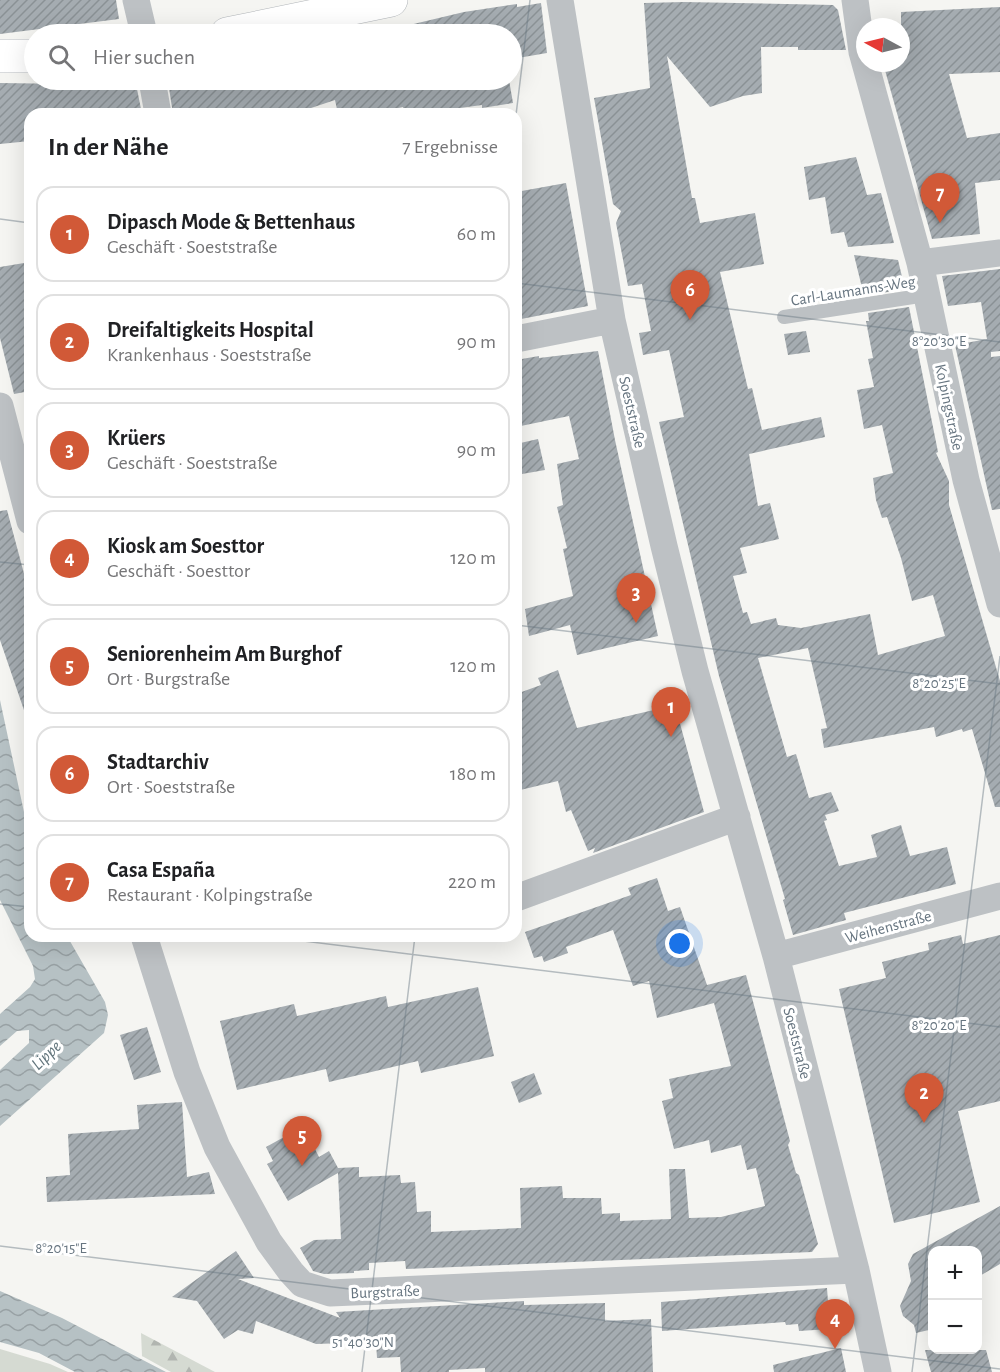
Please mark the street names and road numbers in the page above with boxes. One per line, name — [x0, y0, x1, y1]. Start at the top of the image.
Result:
street label: Carl-Laumanns-Weg — [790, 273, 917, 309]
street label: Kolpingstraße — [932, 363, 966, 452]
street label: Soeststraße — [616, 375, 648, 450]
street label: Weihenstraße — [843, 908, 933, 946]
street label: Soeststraße — [780, 1006, 814, 1081]
street label: Burgstraße — [350, 1283, 420, 1301]

